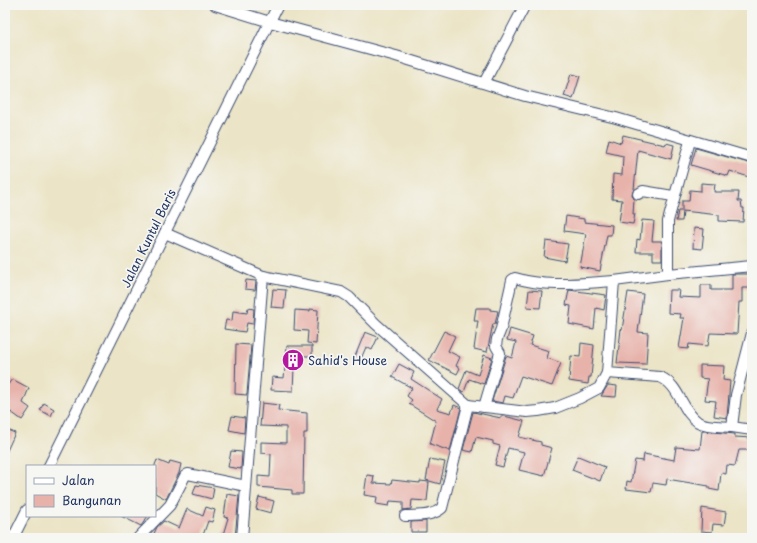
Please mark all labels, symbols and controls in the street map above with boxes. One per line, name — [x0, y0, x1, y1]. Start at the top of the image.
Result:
street label: Jalan Kuntul Baris — [116, 185, 180, 290]
building icon: Sahid's House — [280, 347, 306, 373]
place label: Sahid's House — [308, 351, 388, 369]
legend — [26, 465, 156, 517]
text: Jalan — [62, 471, 95, 489]
text: Bangunan — [62, 491, 121, 509]

